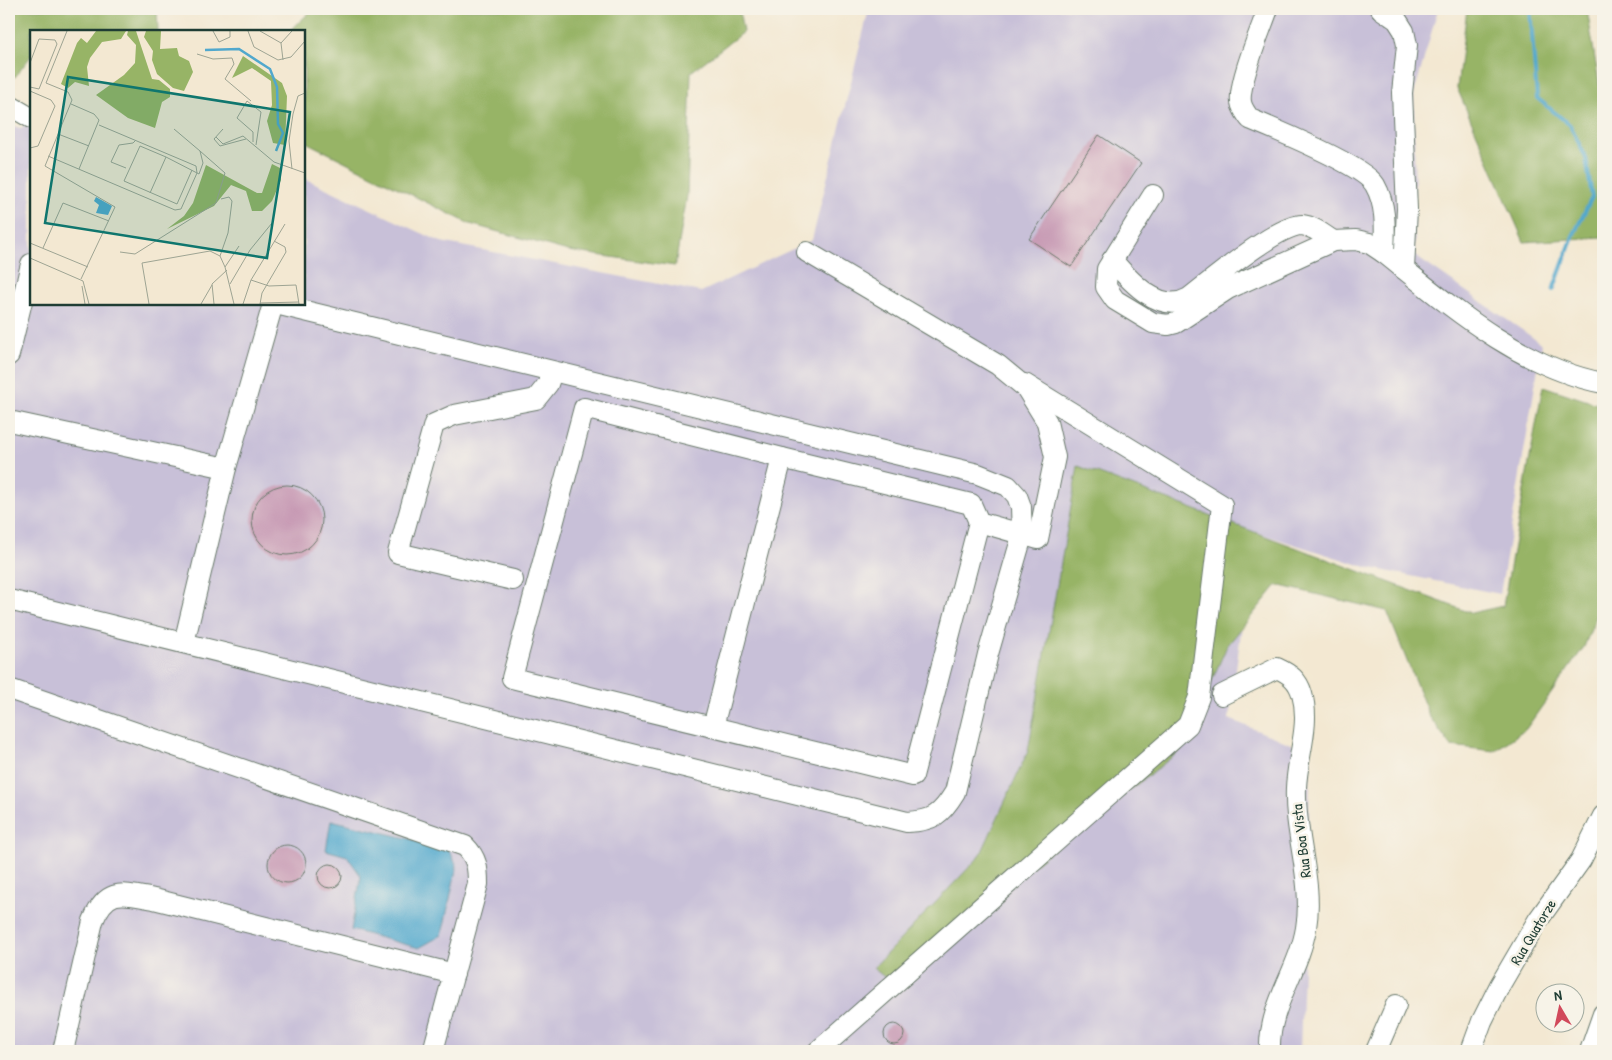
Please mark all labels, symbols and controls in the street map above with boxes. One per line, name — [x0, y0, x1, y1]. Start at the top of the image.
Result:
inset map — [30, 30, 305, 305]
street label: Rua Boa Vista — [1286, 803, 1316, 879]
street label: Rua Quatorze — [1505, 895, 1561, 969]
north arrow — [1534, 982, 1584, 1032]
text: N — [1553, 985, 1564, 1005]

